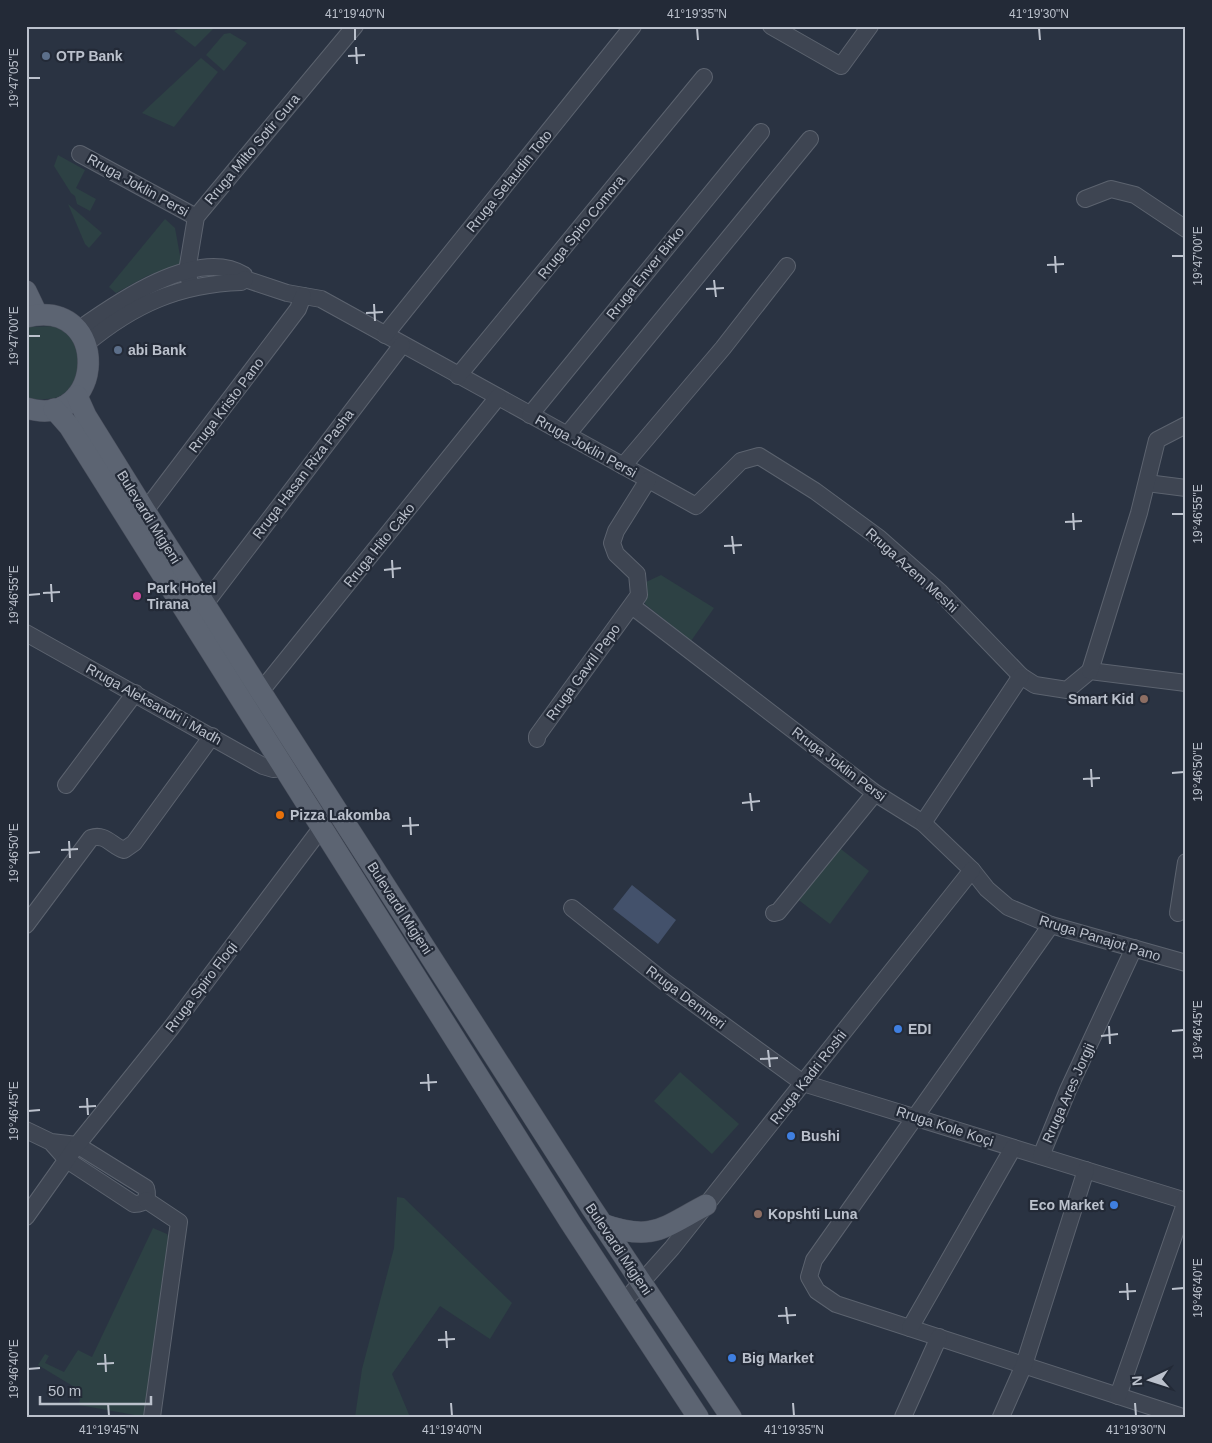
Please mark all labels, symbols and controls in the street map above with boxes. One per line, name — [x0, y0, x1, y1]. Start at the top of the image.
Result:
text: 41°19'40"N — [325, 7, 385, 21]
text: 41°19'35"N — [667, 7, 727, 21]
text: 41°19'30"N — [1009, 7, 1069, 21]
text: 19°47'05"E — [7, 48, 21, 108]
place label: OTP Bank — [56, 48, 123, 64]
marker: OTP Bank — [40, 50, 52, 62]
street label: Rruga Milto Sotir Gura — [201, 90, 303, 207]
street label: Rruga Selaudin Toto — [463, 127, 555, 235]
street label: Rruga Joklin Persi — [84, 150, 192, 220]
street label: Rruga Spiro Comora — [534, 172, 628, 282]
street label: Rruga Enver Birko — [603, 223, 687, 322]
text: 19°47'00"E — [1191, 226, 1205, 286]
text: 19°47'00"E — [7, 306, 21, 366]
place label: abi Bank — [128, 342, 187, 358]
marker: abi Bank — [112, 344, 124, 356]
street label: Rruga Kristo Pano — [185, 354, 267, 455]
street label: Rruga Hasan Riza Pasha — [249, 406, 357, 542]
street label: Rruga Joklin Persi — [532, 411, 640, 481]
street label: Bulevardi Migjeni — [114, 468, 184, 566]
text: 19°46'55"E — [1191, 484, 1205, 544]
street label: Rruga Hito Cako — [340, 500, 418, 590]
street label: Rruga Azem Meshi — [863, 524, 961, 616]
text: 19°46'55"E — [7, 565, 21, 625]
place label: Park Hotel Tirana — [147, 580, 216, 612]
marker: Park Hotel Tirana — [131, 590, 143, 602]
street label: Rruga Gavril Pepo — [543, 621, 623, 723]
street label: Rruga Aleksandri i Madh — [83, 660, 225, 748]
place label: Smart Kid — [1068, 691, 1134, 707]
marker: Smart Kid — [1138, 693, 1150, 705]
street label: Rruga Joklin Persi — [789, 723, 889, 805]
text: 19°46'50"E — [1191, 742, 1205, 802]
place label: Pizza Lakomba — [290, 807, 391, 823]
marker: Pizza Lakomba — [274, 809, 286, 821]
text: 19°46'50"E — [7, 823, 21, 883]
street label: Bulevardi Migjeni — [364, 859, 436, 957]
street label: Rruga Panajot Pano — [1037, 912, 1163, 964]
street label: Rruga Spiro Floqi — [162, 939, 240, 1035]
street label: Rruga Demneri — [643, 962, 729, 1032]
text: 19°46'45"E — [1191, 1000, 1205, 1060]
place label: EDI — [908, 1021, 931, 1037]
marker: EDI — [892, 1023, 904, 1035]
street label: Rruga Kadri Roshi — [766, 1027, 850, 1127]
street label: Rruga Ares Jorgji — [1039, 1041, 1097, 1145]
text: 19°46'45"E — [7, 1081, 21, 1141]
street label: Rruga Kole Koçi — [894, 1103, 996, 1149]
place label: Bushi — [801, 1128, 840, 1144]
marker: Bushi — [785, 1130, 797, 1142]
place label: Eco Market — [1029, 1197, 1104, 1213]
marker: Eco Market — [1108, 1199, 1120, 1211]
street label: Bulevardi Migjeni — [583, 1200, 655, 1298]
place label: Kopshti Luna — [768, 1206, 858, 1222]
marker: Kopshti Luna — [752, 1208, 764, 1220]
text: 19°46'40"E — [1191, 1258, 1205, 1318]
text: 19°46'40"E — [7, 1339, 21, 1399]
place label: Big Market — [742, 1350, 814, 1366]
marker: Big Market — [726, 1352, 738, 1364]
north arrow — [1124, 1356, 1174, 1406]
scale bar — [40, 1373, 151, 1405]
text: N — [1129, 1375, 1145, 1387]
text: 50 m — [48, 1382, 81, 1399]
text: 41°19'45"N — [79, 1423, 139, 1437]
text: 41°19'40"N — [422, 1423, 482, 1437]
text: 41°19'35"N — [764, 1423, 824, 1437]
text: 41°19'30"N — [1106, 1423, 1166, 1437]

